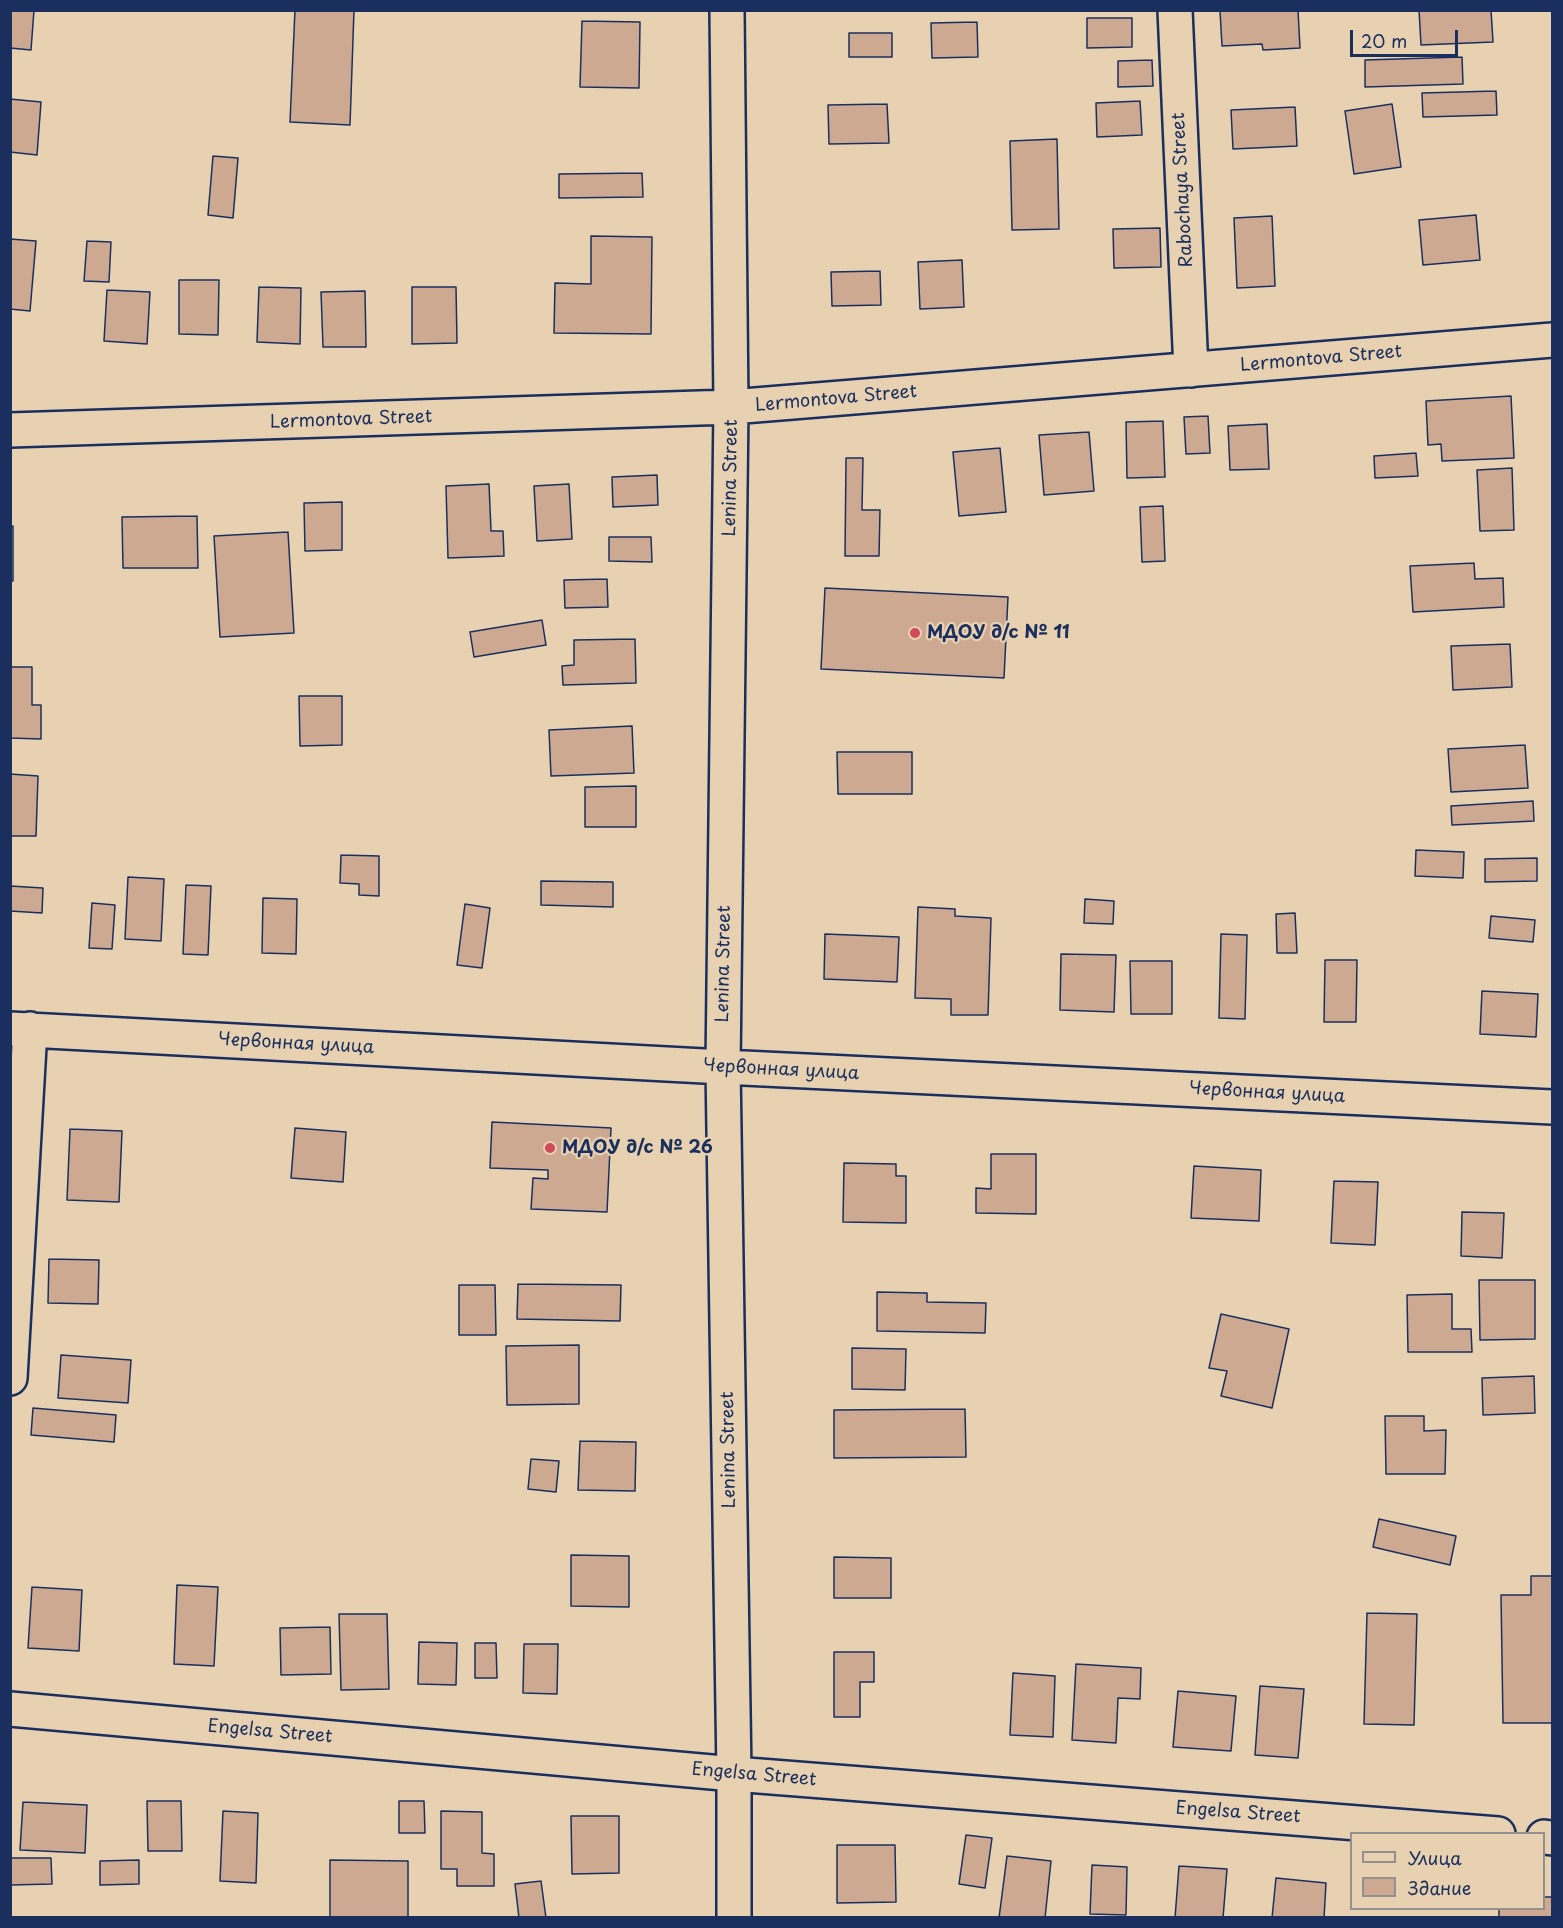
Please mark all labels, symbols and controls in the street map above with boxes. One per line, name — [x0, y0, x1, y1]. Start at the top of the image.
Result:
scale bar — [1353, 18, 1461, 56]
text: 20 m — [1361, 27, 1407, 54]
street label: Rabochaya Street — [1168, 112, 1198, 268]
street label: Lermontova Street — [1239, 341, 1403, 377]
street label: Lermontova Street — [754, 381, 918, 417]
street label: Lermontova Street — [269, 406, 433, 434]
street label: Lenina Street — [719, 419, 743, 537]
place label: МДОУ д/с № 11 — [927, 622, 1070, 644]
marker: МДОУ д/с № 11 — [908, 626, 922, 640]
street label: Lenina Street — [712, 905, 736, 1023]
street label: Червонная улица — [217, 1029, 375, 1059]
street label: Червонная улица — [702, 1055, 860, 1085]
street label: Червонная улица — [1188, 1078, 1346, 1108]
place label: МДОУ д/с № 26 — [562, 1137, 713, 1159]
marker: МДОУ д/с № 26 — [543, 1141, 557, 1155]
street label: Lenina Street — [717, 1391, 741, 1509]
street label: Engelsa Street — [207, 1716, 333, 1748]
street label: Engelsa Street — [691, 1759, 817, 1791]
street label: Engelsa Street — [1175, 1798, 1301, 1828]
legend — [1350, 1832, 1545, 1910]
text: Улица — [1408, 1844, 1462, 1871]
text: Здание — [1408, 1874, 1471, 1901]

